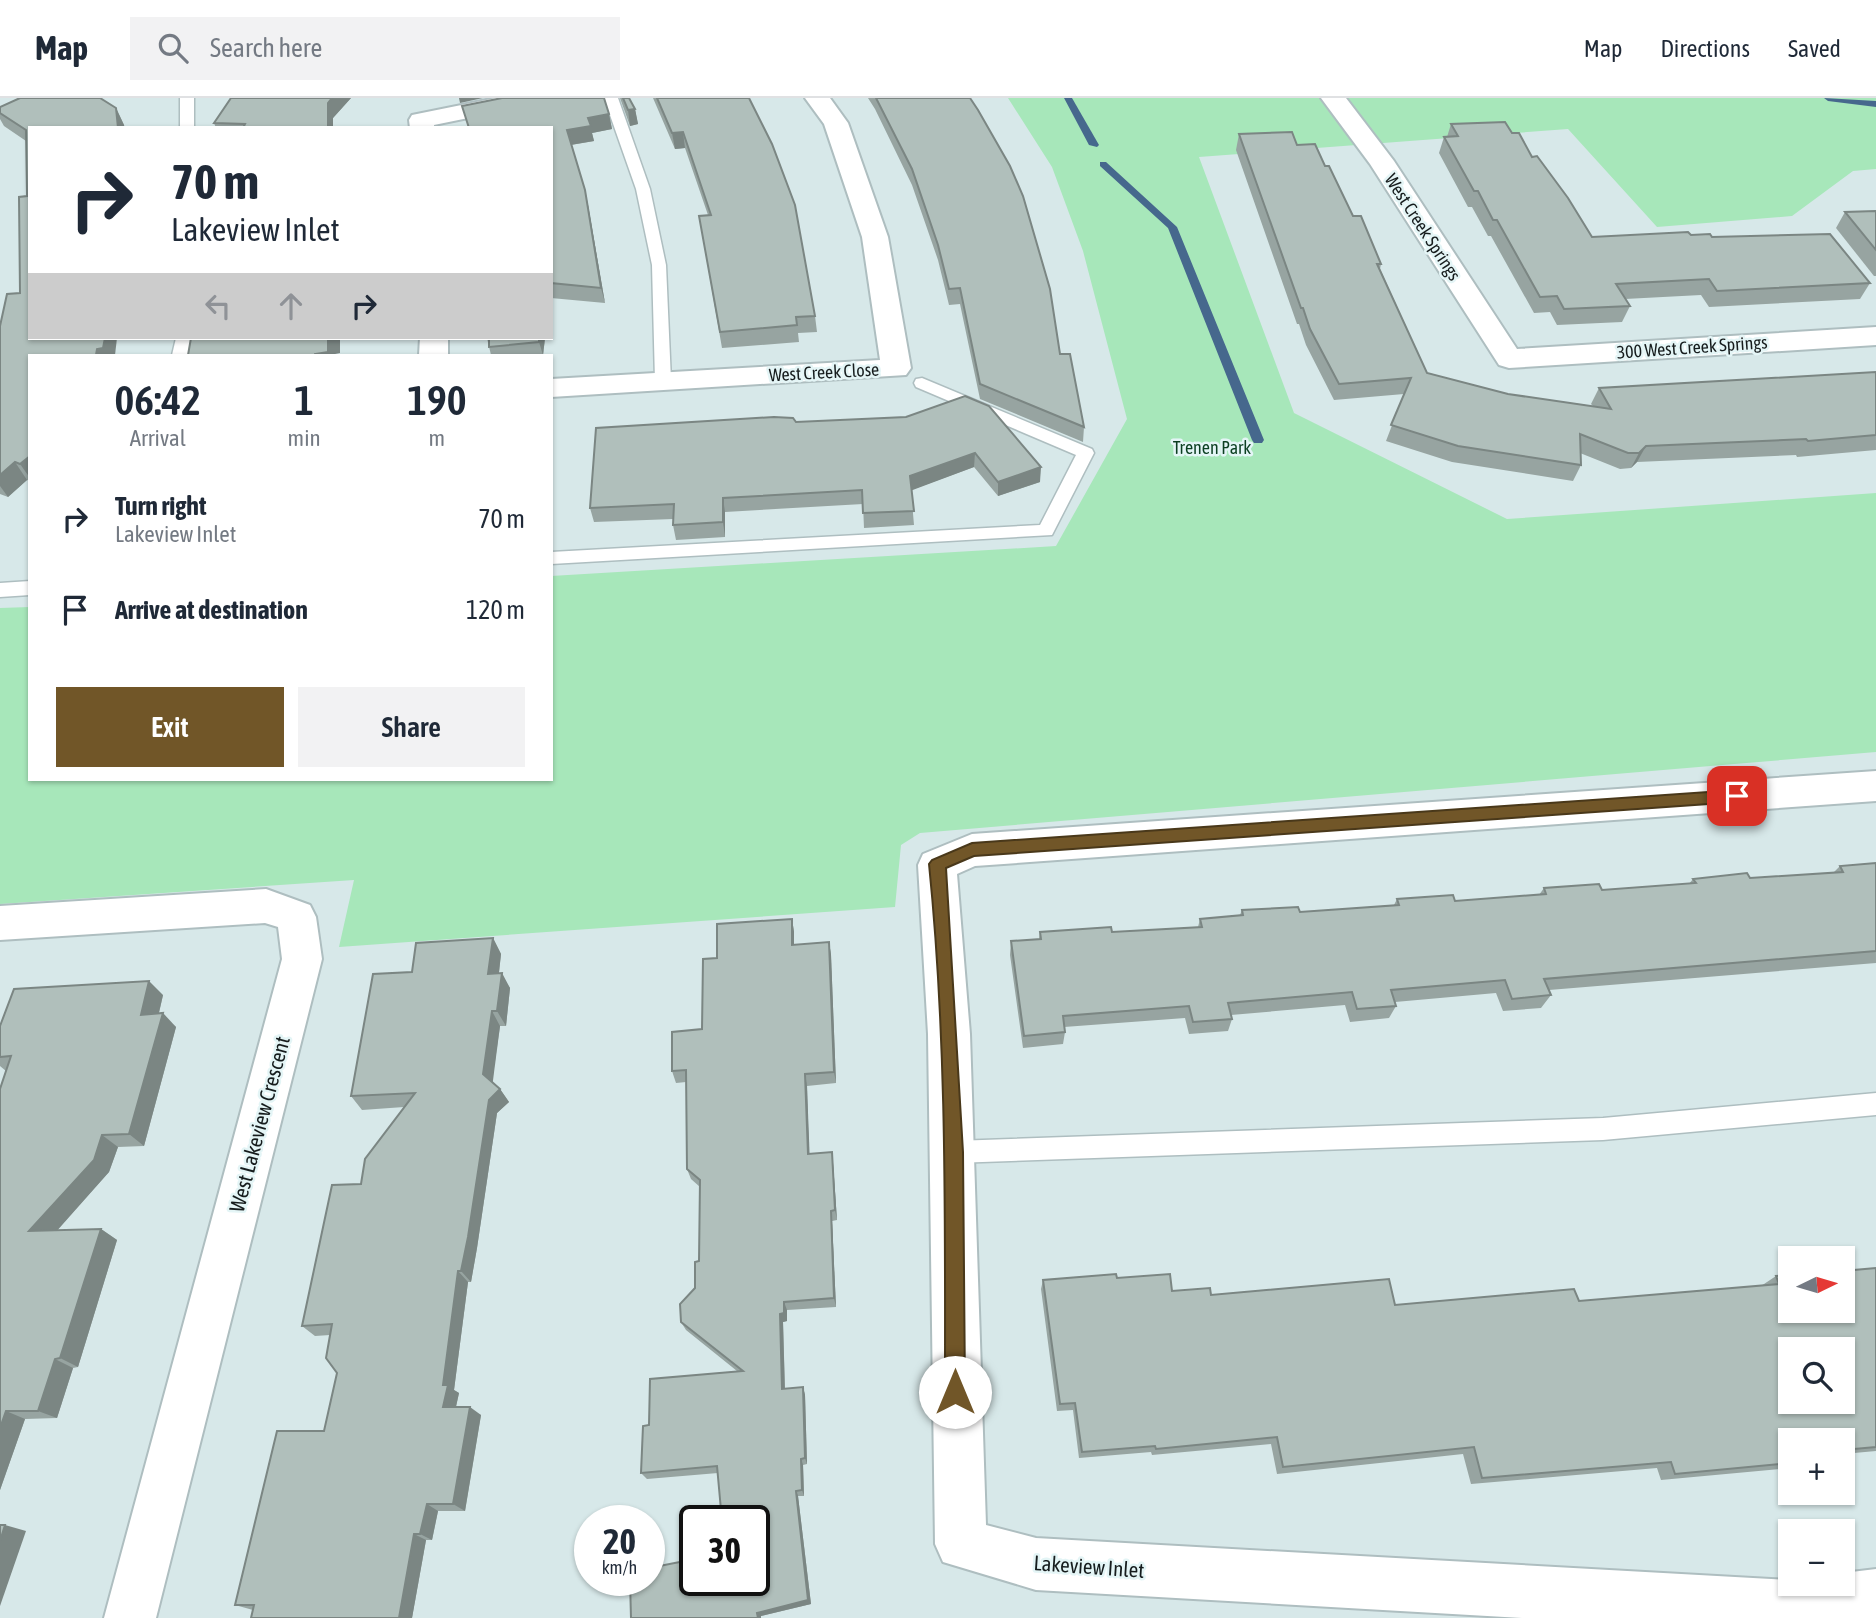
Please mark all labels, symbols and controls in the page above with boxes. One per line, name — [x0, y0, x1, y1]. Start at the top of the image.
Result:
search box — [130, 17, 620, 80]
text: Map — [35, 29, 88, 67]
icon: search — [154, 29, 192, 67]
text: Search here — [210, 33, 322, 63]
text: Map — [1584, 35, 1622, 62]
text: Directions — [1660, 35, 1750, 62]
text: Saved — [1788, 35, 1841, 62]
text: 70 m — [171, 153, 259, 209]
icon: right — [56, 154, 147, 245]
street label: West Creek Springs — [1381, 170, 1465, 284]
text: Lakeview Inlet — [171, 211, 340, 248]
icon: left — [199, 287, 237, 325]
icon: ahead — [272, 287, 310, 325]
icon: right — [345, 287, 383, 325]
street label: 300 West Creek Springs — [1616, 331, 1768, 363]
street label: West Creek Close — [768, 359, 880, 385]
text: 06:42 — [115, 376, 201, 424]
text: 1 — [294, 376, 314, 424]
text: 190 — [407, 376, 466, 424]
text: Arrival — [130, 425, 186, 451]
text: min — [288, 425, 321, 451]
text: m — [429, 425, 445, 451]
park label: Trenen Park — [1173, 437, 1251, 458]
text: Turn right — [115, 491, 206, 521]
icon: right — [56, 500, 94, 538]
text: 70 m — [478, 504, 525, 534]
text: Lakeview Inlet — [115, 521, 236, 547]
icon: arrive — [56, 591, 94, 629]
text: Arrive at destination — [115, 595, 308, 625]
text: 120 m — [466, 595, 525, 625]
button: Exit — [56, 687, 284, 767]
button: Share — [298, 687, 525, 767]
pin — [1707, 766, 1767, 826]
icon: arrive — [1718, 777, 1756, 815]
street label: West Lakeview Crescent — [224, 1034, 294, 1214]
north arrow — [1778, 1246, 1855, 1323]
map controls — [1778, 1246, 1855, 1596]
button: search — [1778, 1337, 1855, 1414]
position arrow — [918, 1355, 992, 1429]
button: + — [1778, 1428, 1855, 1505]
speed limit sign: 30 — [679, 1505, 770, 1596]
button: − — [1778, 1519, 1855, 1596]
text: 20 — [603, 1521, 636, 1561]
street label: Lakeview Inlet — [1033, 1550, 1145, 1582]
text: km/h — [602, 1557, 637, 1578]

